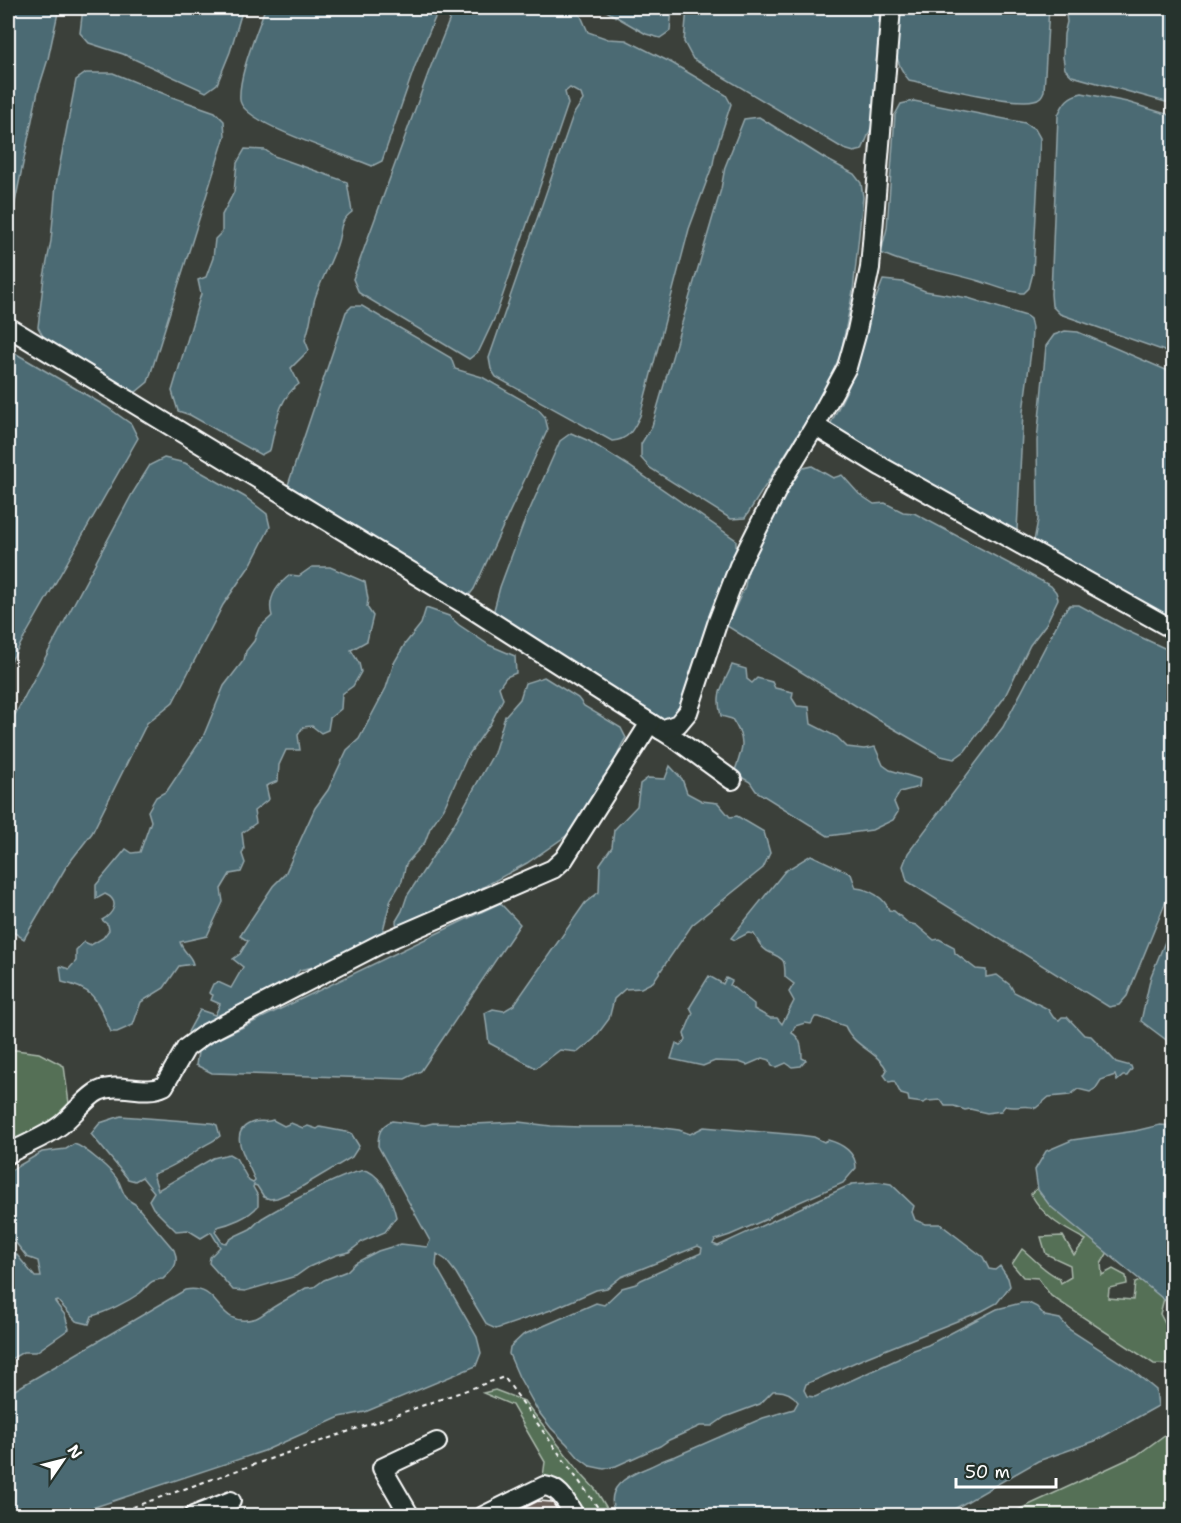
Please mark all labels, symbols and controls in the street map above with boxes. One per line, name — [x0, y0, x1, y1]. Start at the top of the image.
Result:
north arrow — [33, 1430, 93, 1490]
text: N — [63, 1440, 87, 1463]
scale bar — [956, 1451, 1056, 1489]
text: 50 m — [965, 1460, 1010, 1484]

